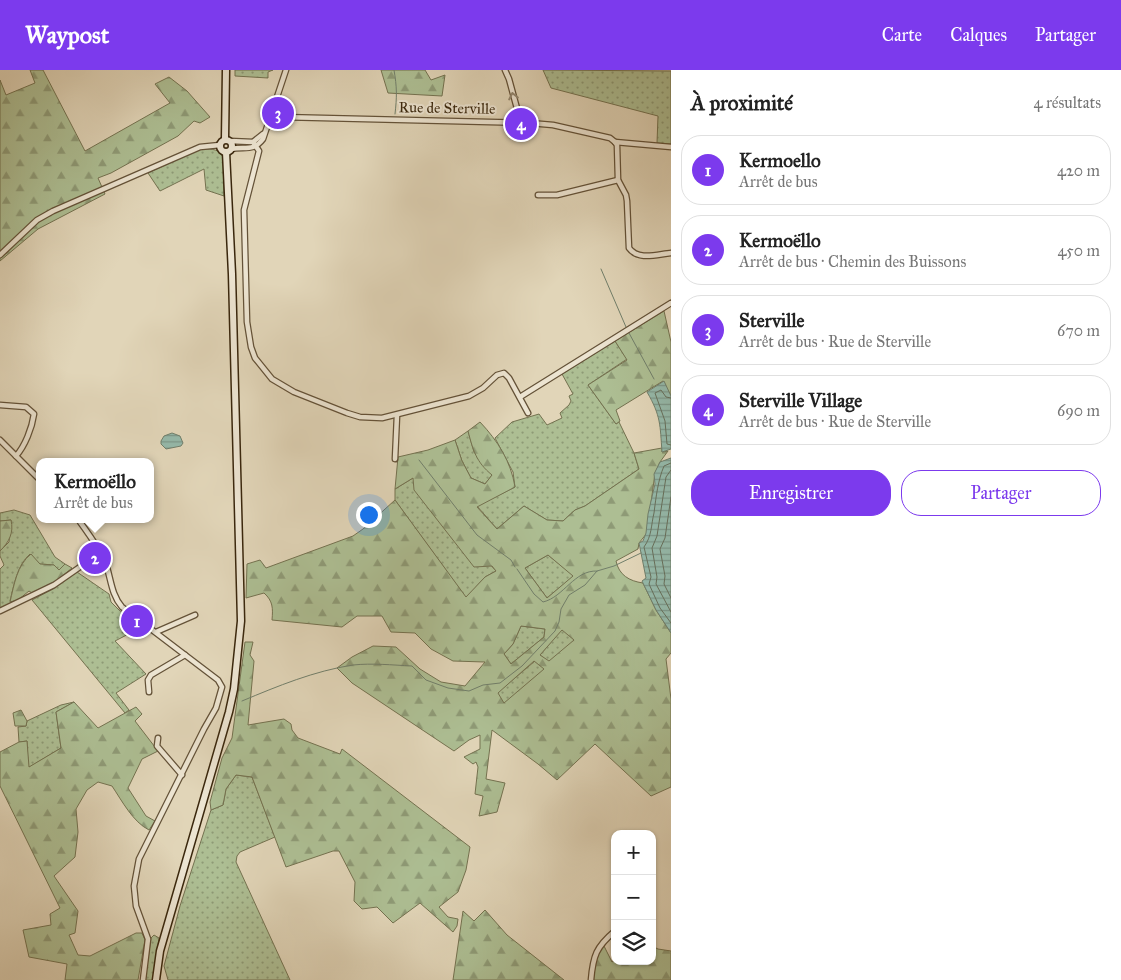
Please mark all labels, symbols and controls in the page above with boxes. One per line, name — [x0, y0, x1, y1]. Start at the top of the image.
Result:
text: Waypost — [25, 20, 109, 50]
text: Carte — [882, 24, 922, 46]
text: Calques — [950, 24, 1007, 46]
text: Partager — [1035, 24, 1096, 46]
text: À proximité — [691, 90, 793, 116]
one-way arrow — [508, 92, 519, 101]
text: 4 résultats — [1034, 93, 1101, 112]
pin: 3 — [262, 94, 294, 132]
street label: Rue de Sterville — [399, 98, 495, 118]
pin: 4 — [505, 105, 537, 143]
text: Kermoello — [739, 149, 821, 172]
text: 1 — [705, 161, 711, 180]
text: 420 m — [1057, 161, 1100, 180]
text: Arrêt de bus — [739, 172, 818, 191]
text: Kermoëllo — [739, 229, 821, 252]
text: 2 — [704, 241, 712, 260]
text: 450 m — [1057, 241, 1100, 260]
text: Arrêt de bus · Chemin des Buissons — [739, 252, 966, 271]
text: Sterville — [739, 309, 804, 332]
text: 3 — [705, 321, 711, 340]
text: 670 m — [1057, 321, 1100, 340]
text: Arrêt de bus · Rue de Sterville — [739, 332, 931, 351]
text: Sterville Village — [739, 389, 862, 412]
text: 4 — [704, 401, 712, 420]
text: 690 m — [1057, 401, 1100, 420]
text: Arrêt de bus · Rue de Sterville — [739, 412, 931, 431]
popup — [36, 458, 154, 523]
text: Kermoëllo — [54, 470, 136, 493]
button: Enregistrer — [691, 470, 891, 516]
button: Partager — [901, 470, 1101, 516]
text: Arrêt de bus — [54, 493, 133, 512]
your location — [356, 502, 382, 528]
pin: 2 — [79, 539, 111, 577]
pin: 1 — [121, 602, 153, 640]
map controls — [611, 830, 656, 965]
button: + — [611, 830, 656, 875]
button: − — [611, 875, 656, 920]
button: layers — [611, 920, 656, 965]

